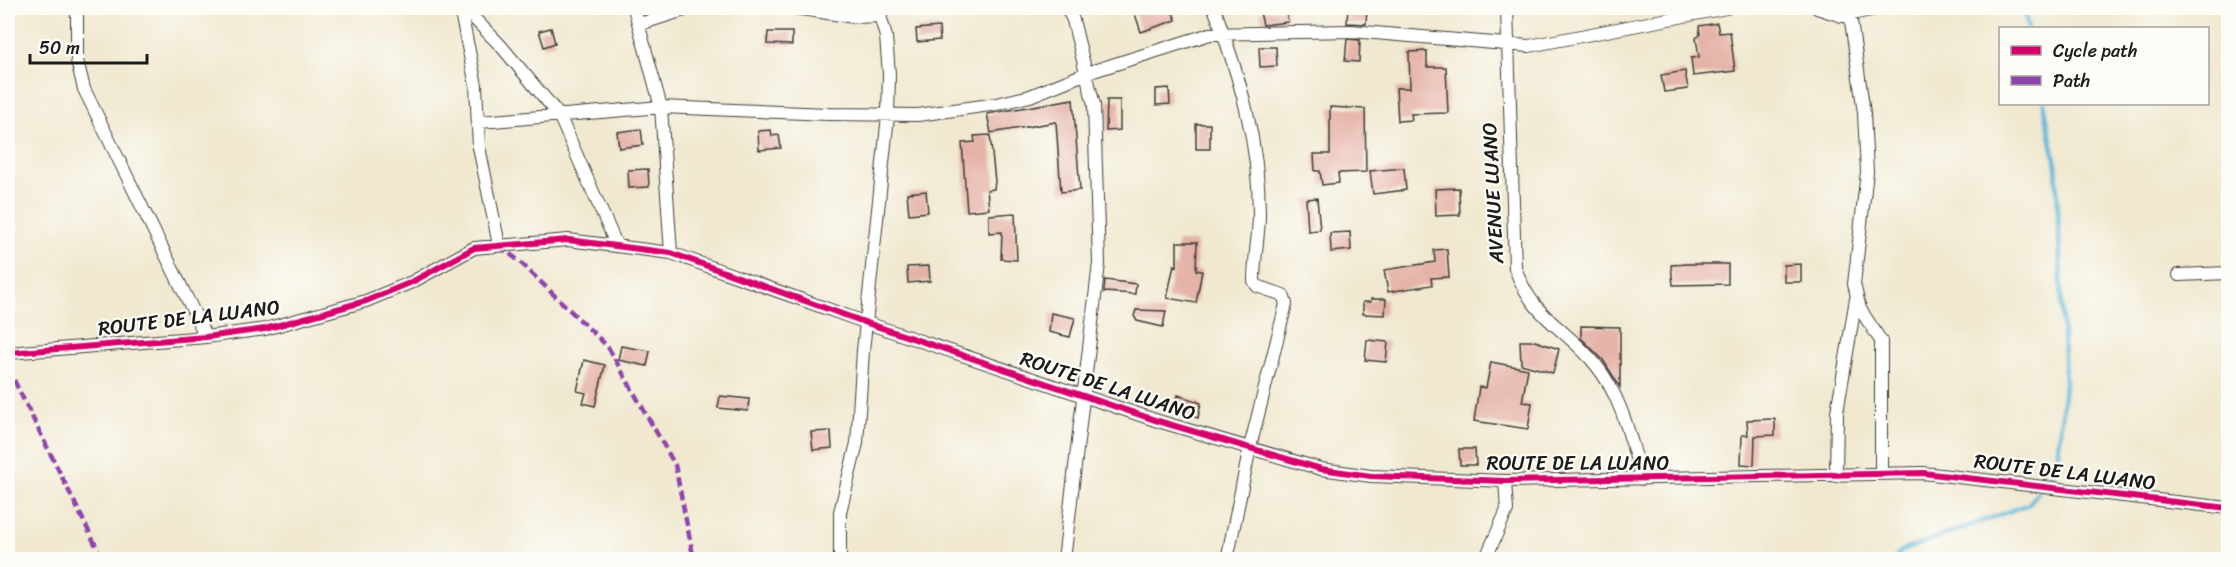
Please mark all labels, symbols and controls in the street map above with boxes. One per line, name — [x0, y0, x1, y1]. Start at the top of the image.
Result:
scale bar — [30, 27, 147, 65]
legend — [1999, 27, 2209, 105]
text: 50 m — [39, 32, 80, 64]
text: Cycle path — [2053, 35, 2137, 67]
text: Path — [2053, 65, 2090, 97]
street label: AVENUE LUANO — [1472, 122, 1514, 265]
street label: ROUTE DE LA LUANO — [96, 289, 282, 347]
street label: ROUTE DE LA LUANO — [1016, 341, 1200, 431]
street label: ROUTE DE LA LUANO — [1972, 443, 2158, 501]
street label: ROUTE DE LA LUANO — [1487, 446, 1669, 481]

